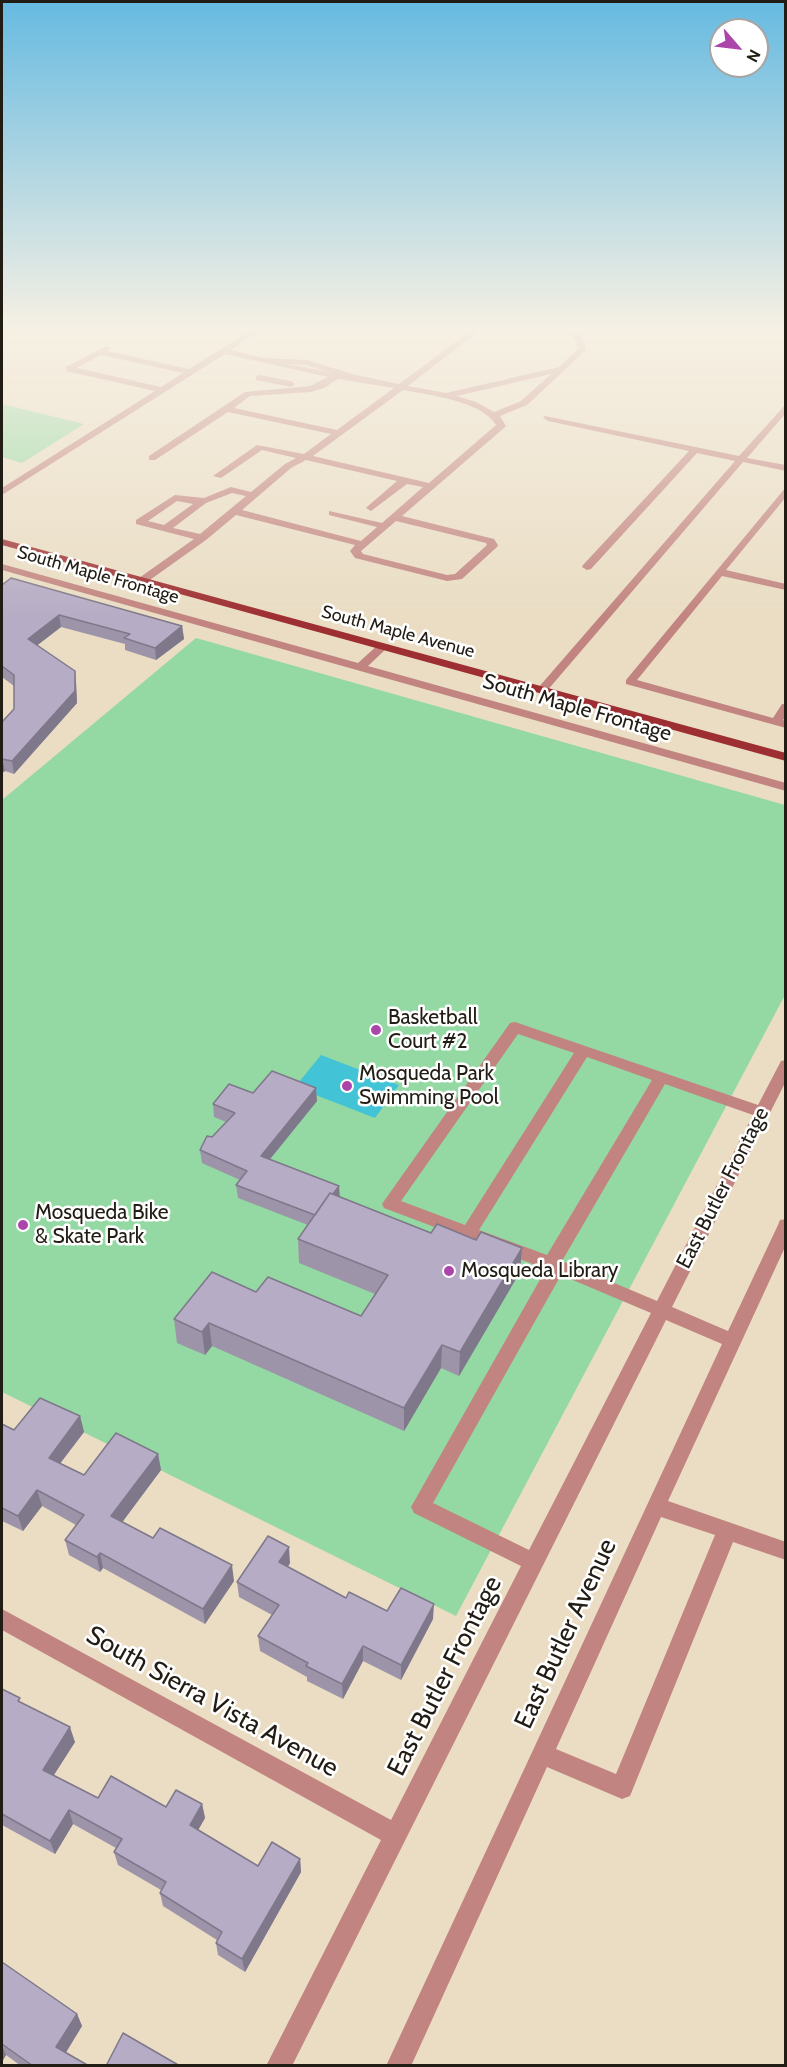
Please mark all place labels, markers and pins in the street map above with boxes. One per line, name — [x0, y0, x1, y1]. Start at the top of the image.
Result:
place label: Basketball Court #2 — [388, 1005, 478, 1055]
marker: Basketball Court #2 — [369, 1023, 383, 1037]
place label: Mosqueda Park Swimming Pool — [359, 1061, 499, 1111]
marker: Mosqueda Park Swimming Pool — [340, 1079, 354, 1093]
place label: Mosqueda Bike & Skate Park — [35, 1200, 169, 1250]
marker: Mosqueda Bike & Skate Park — [16, 1218, 30, 1232]
place label: Mosqueda Library — [461, 1258, 618, 1284]
marker: Mosqueda Library — [442, 1264, 456, 1278]

